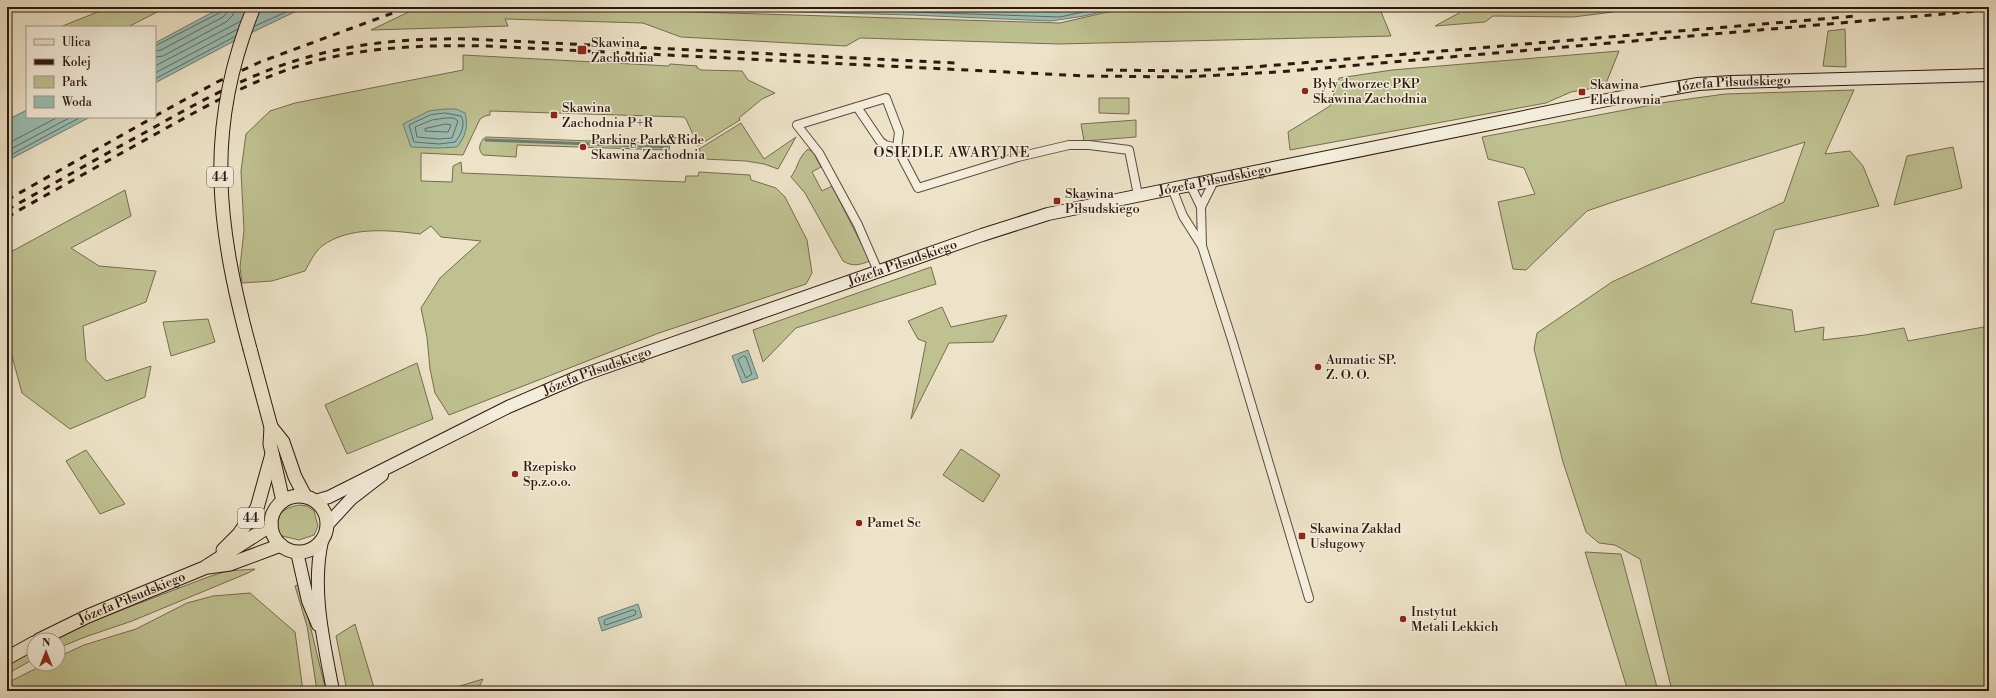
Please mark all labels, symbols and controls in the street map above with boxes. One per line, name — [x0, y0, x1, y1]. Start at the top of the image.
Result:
legend — [26, 26, 156, 118]
text: Ulica — [62, 35, 91, 50]
place label: Skawina Zachodnia — [591, 35, 654, 66]
marker: Skawina Zachodnia — [576, 44, 588, 56]
text: Kolej — [62, 55, 91, 70]
street label: Józefa Piłsudskiego — [1674, 72, 1791, 96]
text: Park — [62, 75, 88, 90]
place label: Były dworzec PKP Skawina Zachodnia — [1312, 76, 1427, 107]
place label: Skawina Elektrownia — [1590, 77, 1661, 108]
marker: Były dworzec PKP Skawina Zachodnia — [1300, 86, 1310, 96]
marker: Skawina Elektrownia — [1577, 87, 1587, 97]
text: Woda — [61, 95, 93, 110]
place label: Skawina Zachodnia P+R — [562, 100, 654, 131]
marker: Skawina Zachodnia P+R — [549, 110, 559, 120]
place label: Parking Park&Ride Skawina Zachodnia — [591, 132, 705, 163]
marker: Parking Park&Ride Skawina Zachodnia — [578, 142, 588, 152]
district label: OSIEDLE AWARYJNE — [873, 144, 1031, 162]
street label: Józefa Piłsudskiego — [1156, 161, 1273, 199]
road number: 44 — [207, 167, 233, 187]
place label: Skawina Piłsudskiego — [1065, 186, 1140, 217]
marker: Skawina Piłsudskiego — [1052, 196, 1062, 206]
street label: Józefa Piłsudskiego — [845, 236, 959, 290]
street label: Józefa Piłsudskiego — [539, 344, 653, 399]
place label: Aumatic SP. Z. O. O. — [1325, 352, 1396, 383]
marker: Aumatic SP. Z. O. O. — [1313, 362, 1323, 372]
place label: Rzepisko Sp.z.o.o. — [523, 459, 576, 490]
marker: Rzepisko Sp.z.o.o. — [510, 469, 520, 479]
road number: 44 — [238, 508, 264, 528]
place label: Pamet Sc — [867, 515, 921, 531]
marker: Pamet Sc — [854, 518, 864, 528]
place label: Skawina Zakład Usługowy — [1310, 521, 1402, 552]
marker: Skawina Zakład Usługowy — [1297, 531, 1307, 541]
street label: Józefa Piłsudskiego — [75, 569, 188, 628]
place label: Instytut Metali Lekkich — [1411, 604, 1499, 635]
marker: Instytut Metali Lekkich — [1398, 614, 1408, 624]
north arrow — [26, 632, 66, 672]
text: N — [42, 636, 51, 650]

